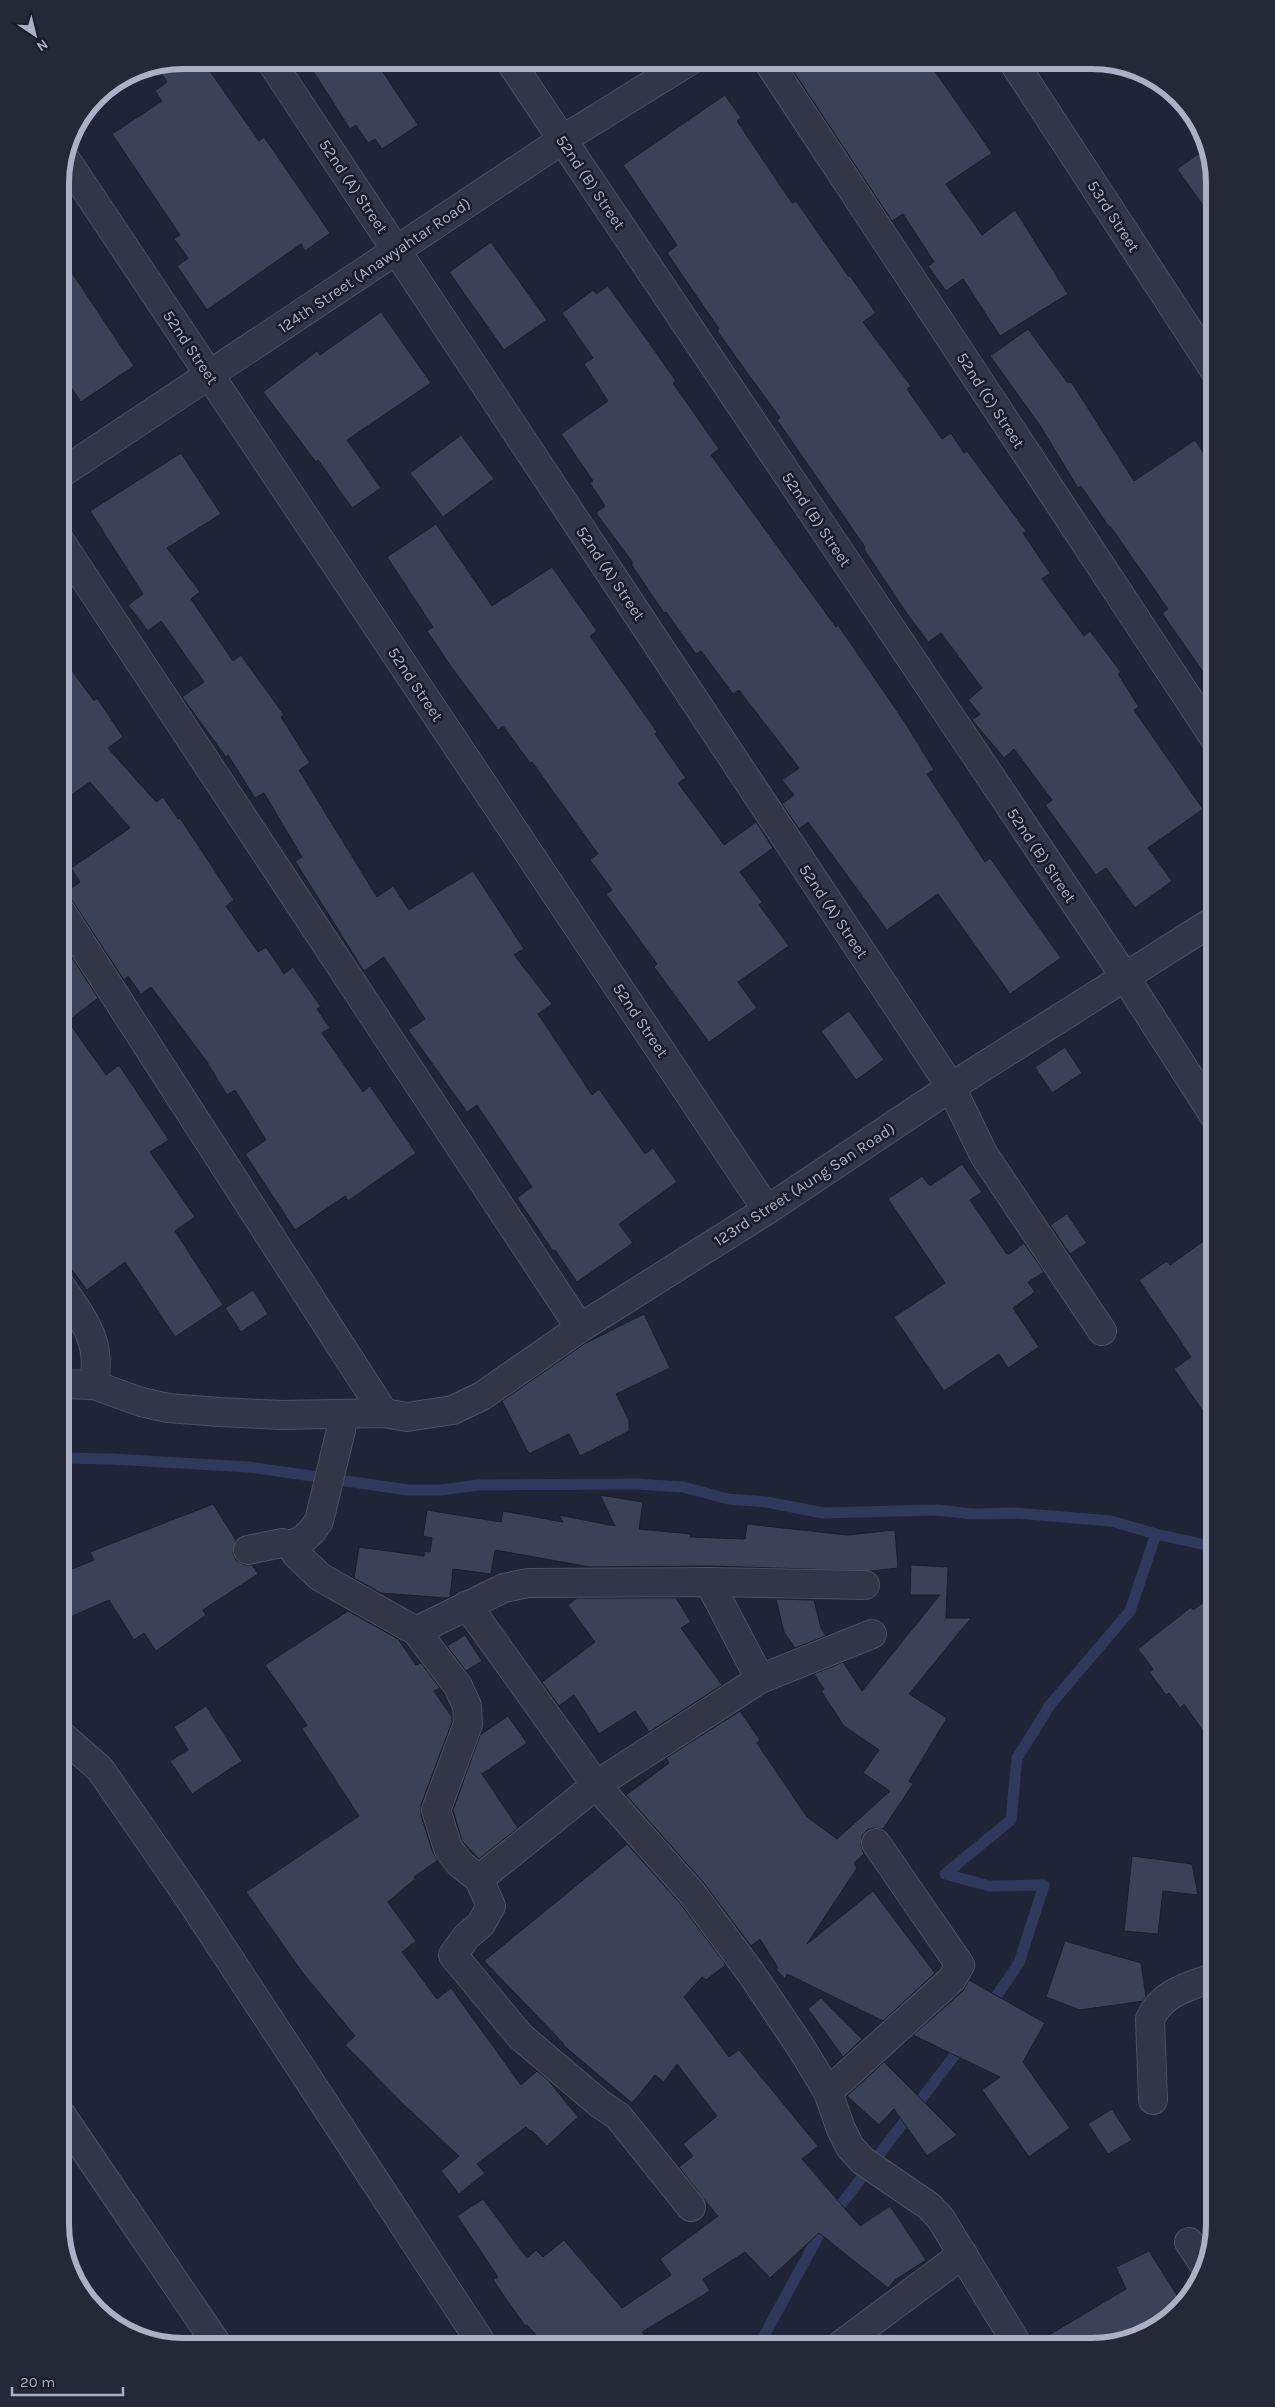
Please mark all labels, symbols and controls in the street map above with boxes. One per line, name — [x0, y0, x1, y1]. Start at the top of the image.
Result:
north arrow — [10, 10, 60, 60]
text: N — [33, 35, 51, 55]
street label: 52nd (B) Street — [552, 131, 629, 233]
street label: 52nd (A) Street — [315, 136, 392, 237]
street label: 53rd Street — [1083, 177, 1144, 256]
street label: 124th Street (Anawyahtar Road) — [274, 194, 474, 337]
street label: 52nd Street — [159, 307, 222, 388]
street label: 52nd (C) Street — [953, 349, 1029, 452]
street label: 52nd (B) Street — [778, 468, 855, 570]
street label: 52nd (A) Street — [572, 523, 649, 624]
street label: 52nd Street — [384, 644, 447, 725]
street label: 52nd (B) Street — [1003, 804, 1080, 906]
street label: 52nd (A) Street — [795, 861, 872, 962]
street label: 52nd Street — [609, 980, 672, 1061]
street label: 123rd Street (Aung San Road) — [710, 1119, 898, 1250]
scale bar — [12, 2364, 124, 2396]
text: 20 m — [20, 2373, 55, 2391]

